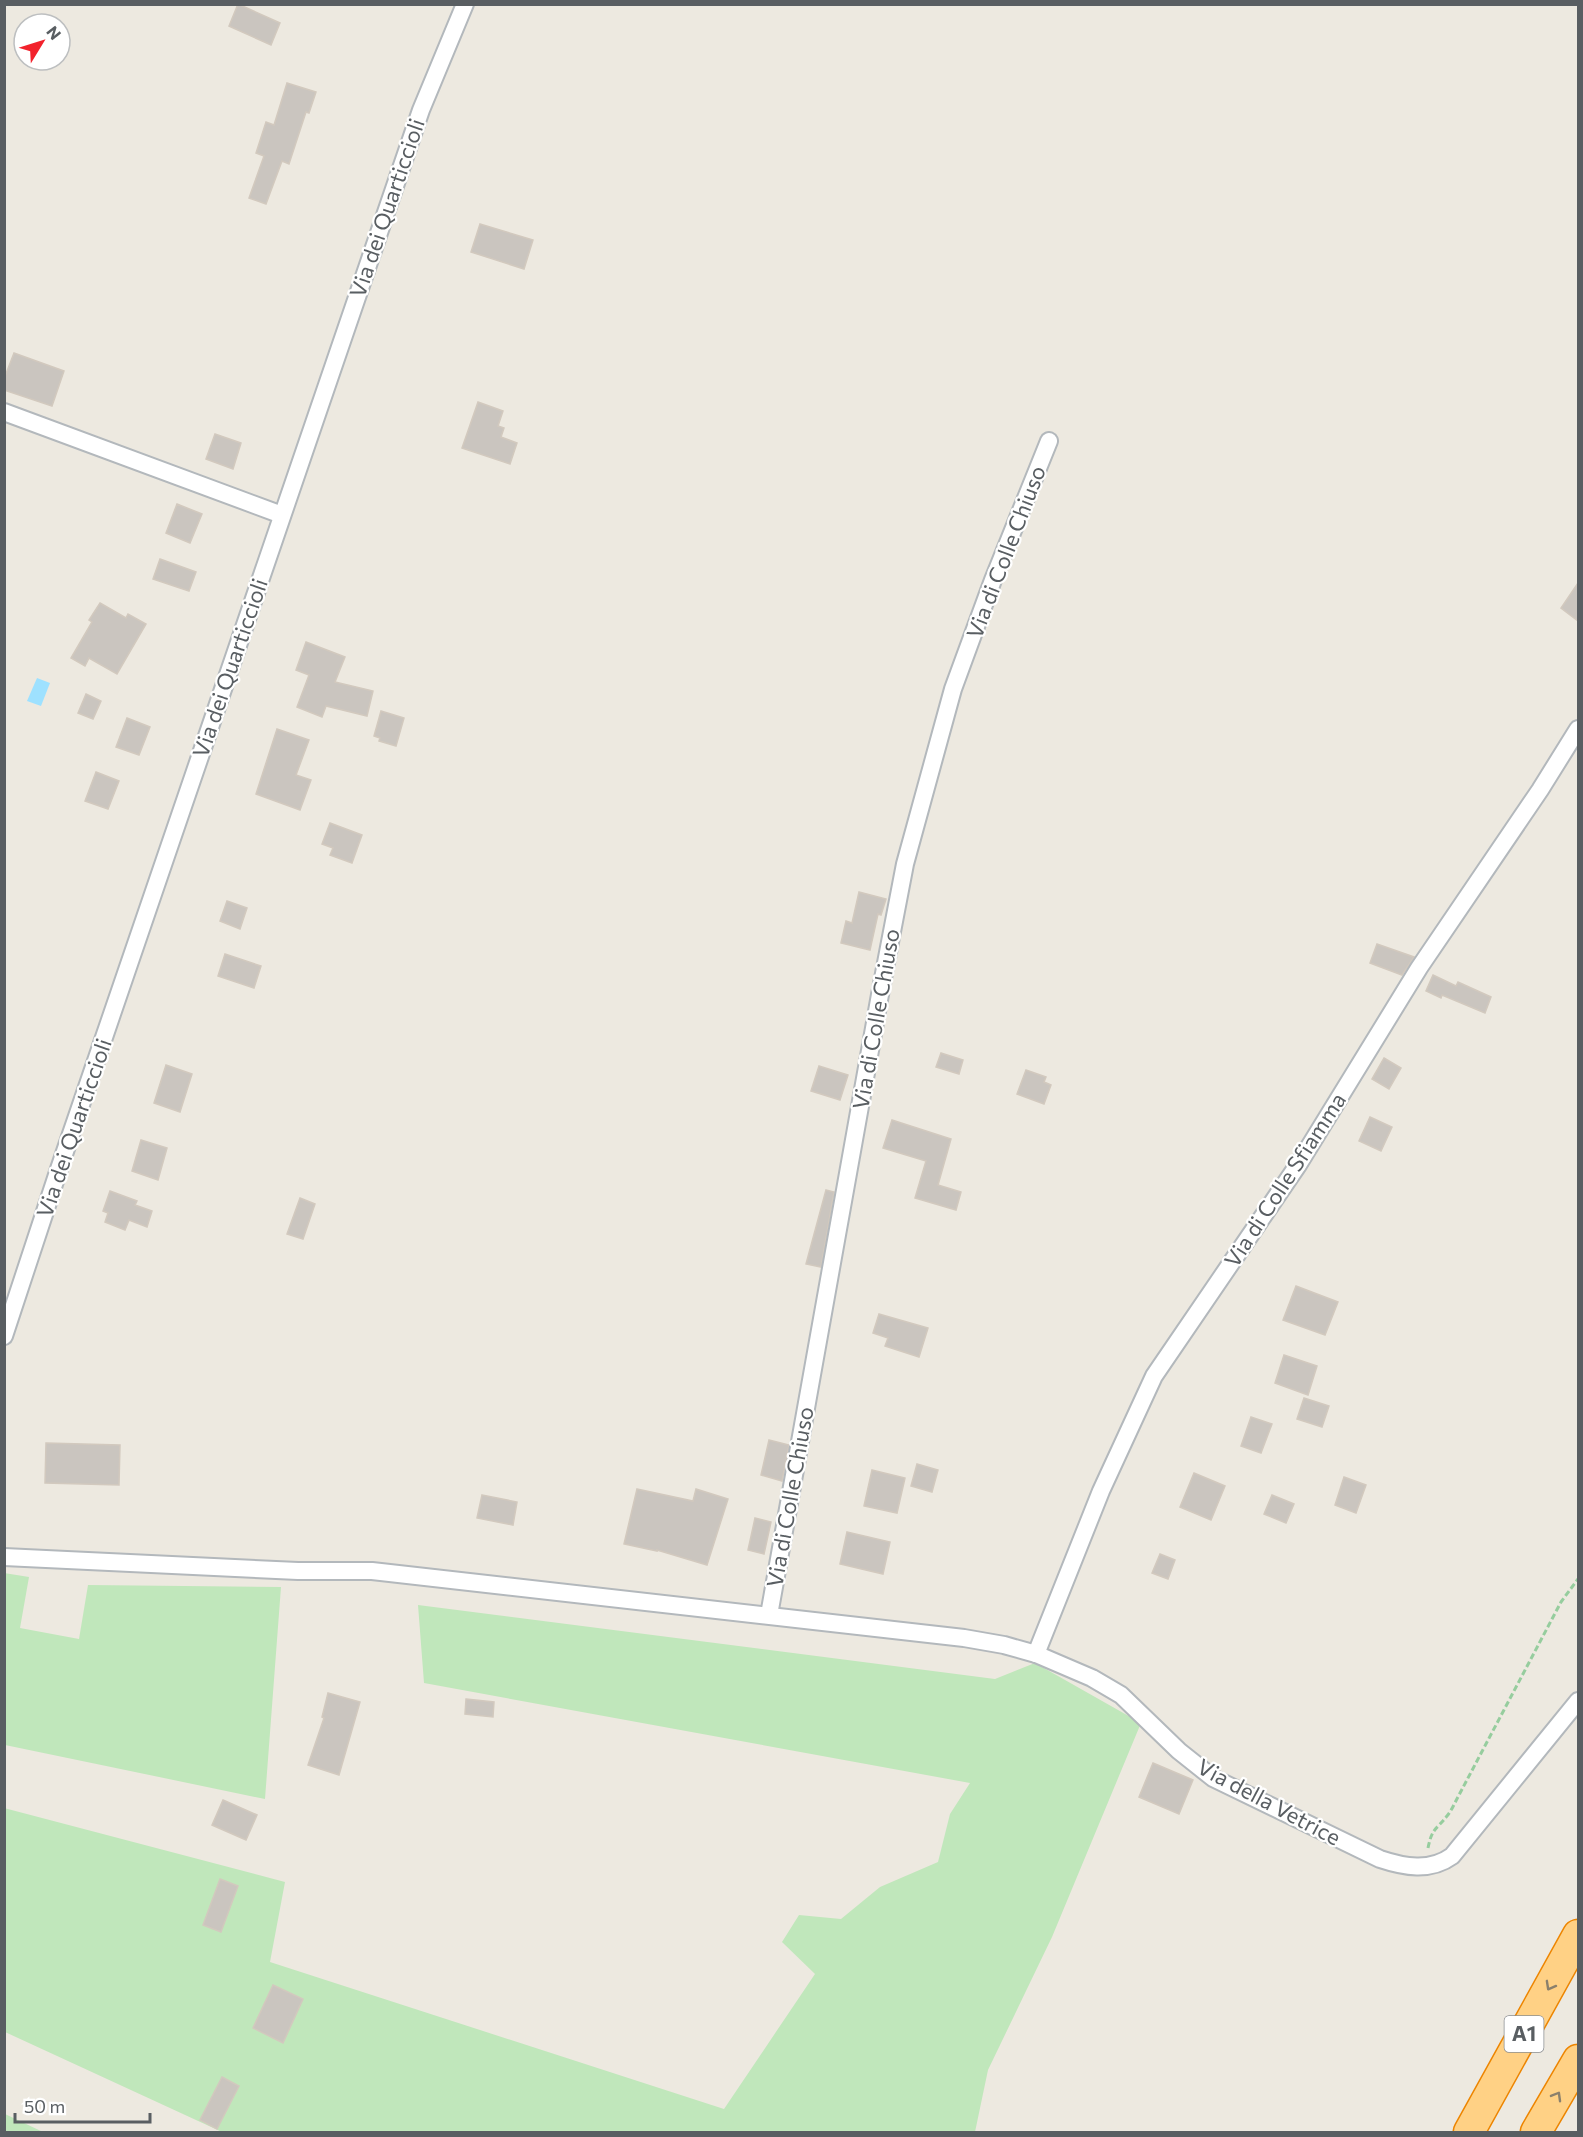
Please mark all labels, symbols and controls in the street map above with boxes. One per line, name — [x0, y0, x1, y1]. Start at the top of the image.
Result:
north arrow — [12, 12, 72, 72]
text: N — [43, 22, 65, 43]
street label: Via dei Quarticcioli — [343, 115, 430, 301]
street label: Via di Colle Chiuso — [960, 462, 1051, 642]
street label: Via dei Quarticcioli — [186, 575, 273, 761]
street label: Via di Colle Chiuso — [846, 926, 905, 1111]
street label: Via dei Quarticcioli — [30, 1035, 117, 1221]
street label: Via di Colle Sfiamma — [1218, 1087, 1351, 1272]
street label: Via di Colle Chiuso — [760, 1404, 819, 1589]
street label: Via della Vetrice — [1193, 1752, 1346, 1851]
one-way arrow — [1546, 1980, 1557, 1990]
road number: A1 — [1504, 2016, 1544, 2052]
scale bar — [15, 2086, 150, 2124]
one-way arrow — [1550, 2092, 1562, 2102]
text: 50 m — [24, 2095, 65, 2117]

